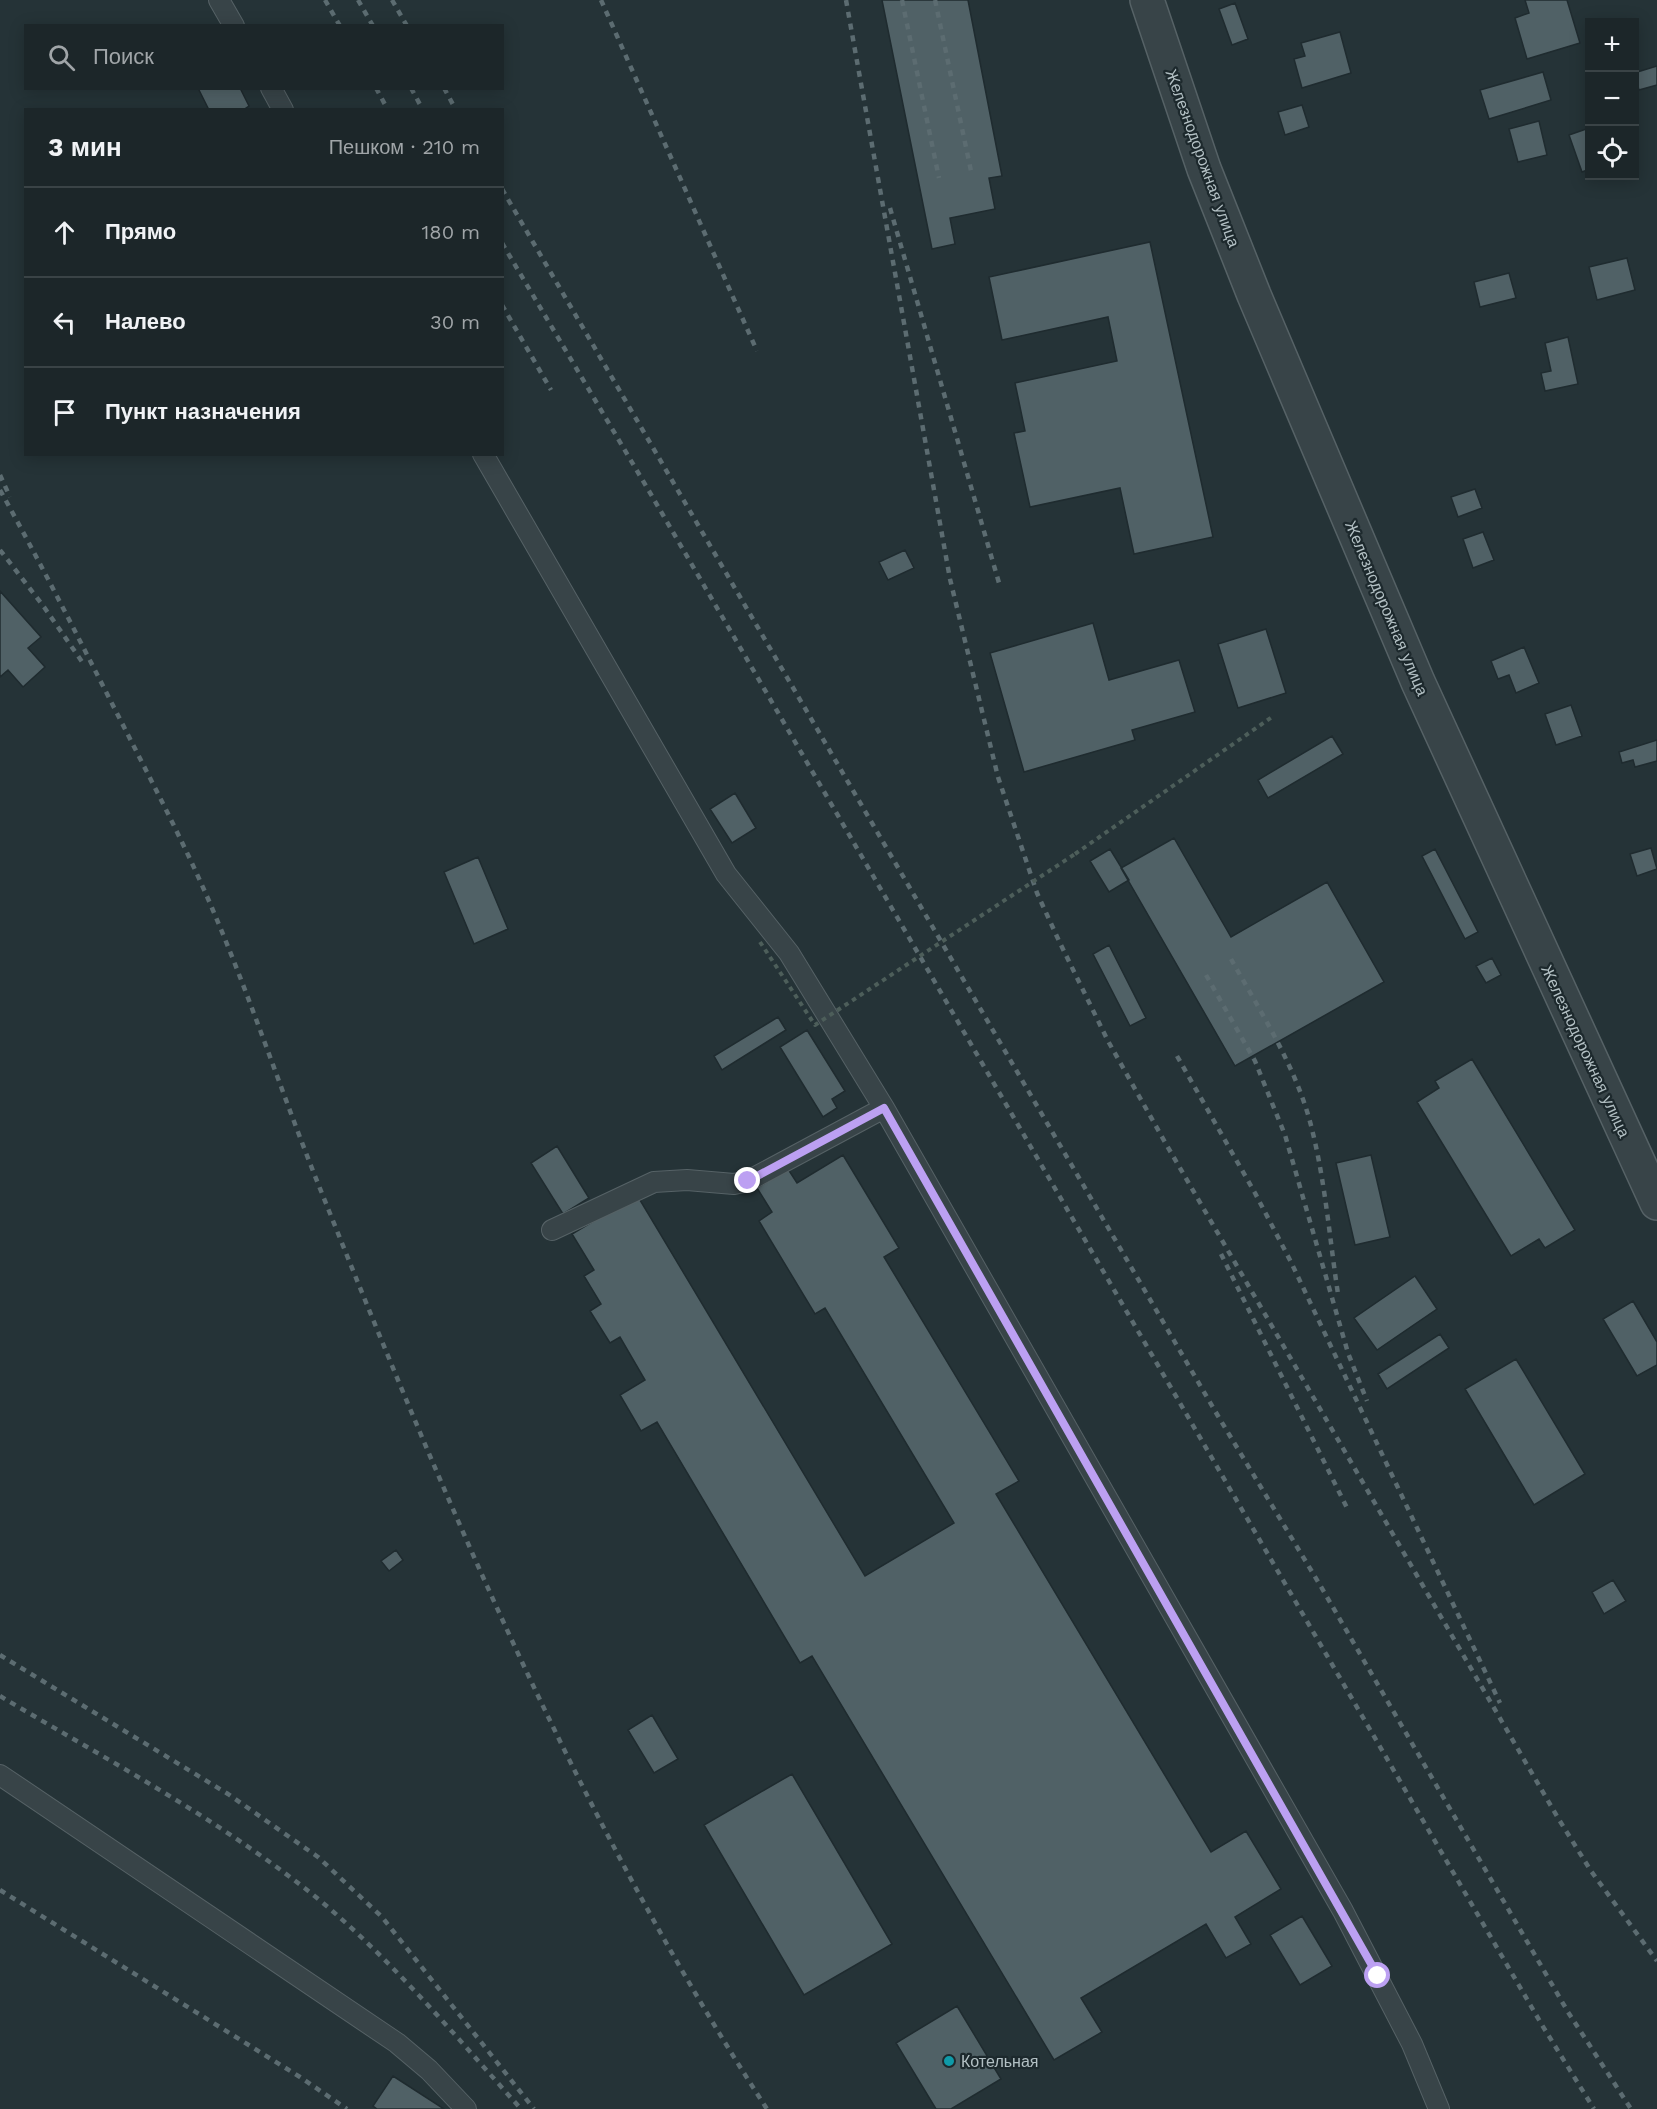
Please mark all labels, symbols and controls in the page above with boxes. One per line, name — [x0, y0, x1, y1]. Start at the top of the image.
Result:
map controls — [1585, 18, 1639, 180]
button: + — [1585, 18, 1639, 72]
search box — [24, 24, 504, 90]
icon: search — [45, 41, 78, 74]
text: Поиск — [93, 44, 154, 69]
street label: Железнодорожная улица — [1161, 67, 1244, 250]
button: − — [1585, 72, 1639, 126]
button: locate — [1585, 126, 1639, 180]
text: 3 мин — [48, 132, 122, 162]
text: Пешком · 210 m — [329, 135, 480, 159]
icon: ahead — [48, 216, 81, 249]
text: Прямо — [105, 219, 176, 244]
text: 180 m — [422, 220, 480, 244]
icon: left — [48, 306, 81, 339]
text: Налево — [105, 309, 186, 334]
text: 30 m — [430, 310, 480, 334]
icon: arrive — [48, 396, 81, 429]
text: Пункт назначения — [105, 399, 301, 424]
street label: Железнодорожная улица — [1341, 518, 1432, 698]
street label: Железнодорожная улица — [1537, 962, 1634, 1140]
route end — [734, 1167, 760, 1193]
route start — [1364, 1962, 1390, 1988]
place label: Котельная — [961, 2052, 1038, 2071]
marker: Котельная — [942, 2054, 956, 2068]

